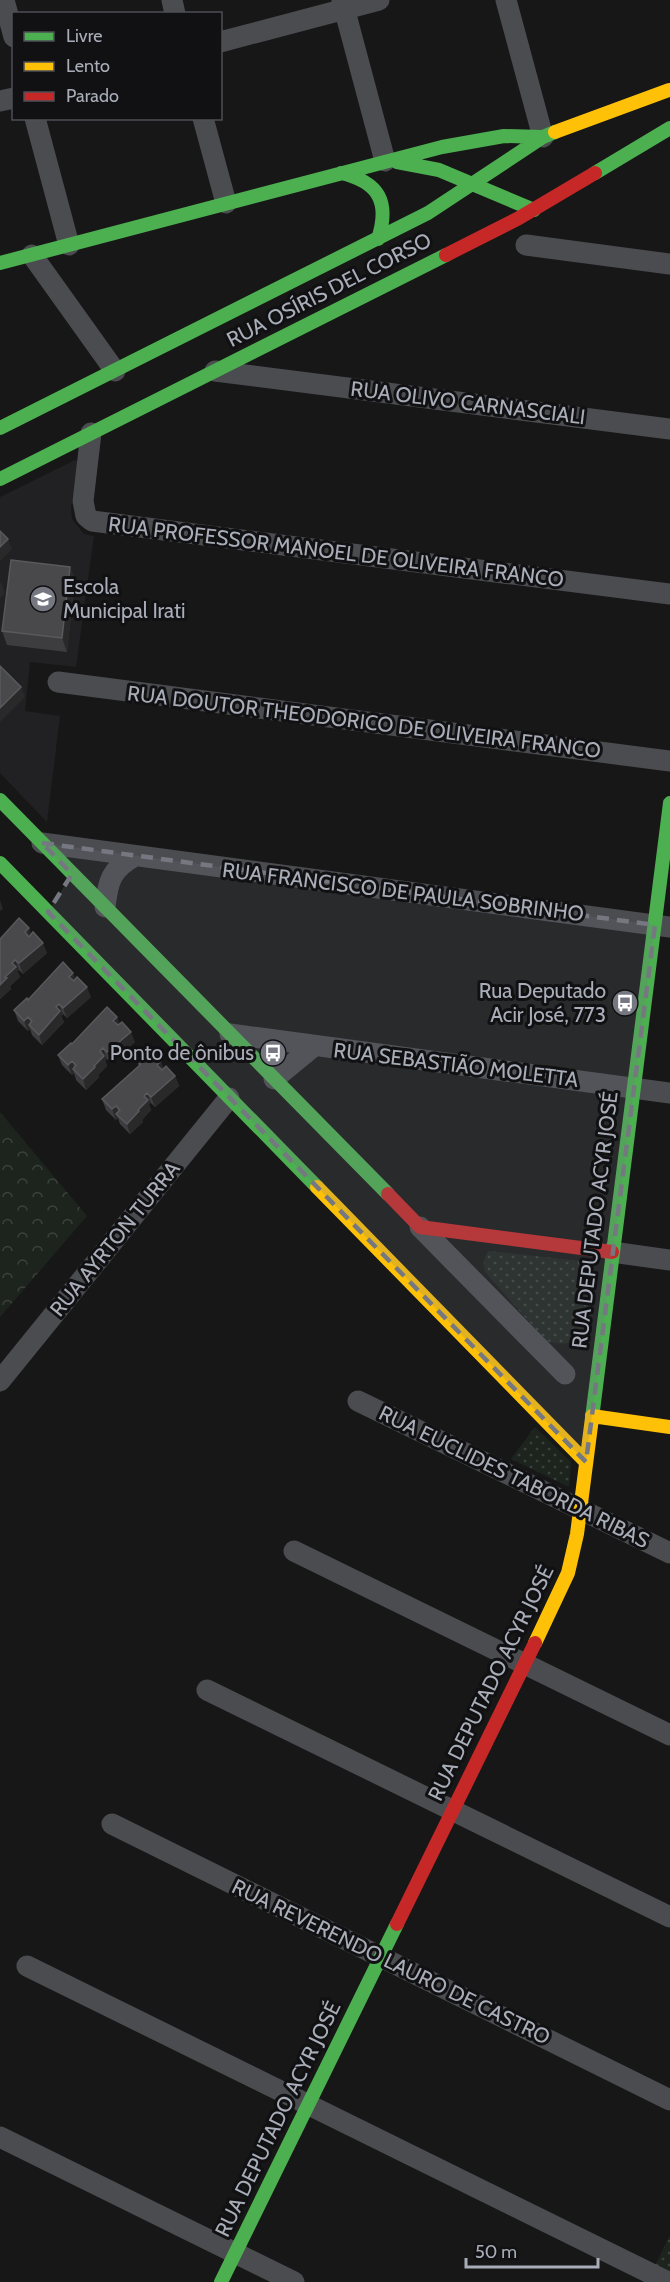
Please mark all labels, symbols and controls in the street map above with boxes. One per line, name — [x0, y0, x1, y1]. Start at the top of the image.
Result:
legend — [12, 12, 222, 120]
text: Livre — [66, 25, 102, 47]
text: Lento — [66, 55, 110, 77]
text: Parado — [66, 85, 119, 107]
street label: RUA OSÍRIS DEL CORSO — [222, 227, 435, 352]
street label: RUA OLIVO CARNASCIALI — [349, 376, 587, 429]
street label: RUA PROFESSOR MANOEL DE OLIVEIRA FRANCO — [107, 511, 565, 592]
place label: Escola Municipal Irati — [63, 574, 186, 623]
school or university icon: Escola Municipal Irati — [28, 584, 58, 614]
street label: RUA DOUTOR THEODORICO DE OLIVEIRA FRANCO — [126, 680, 602, 763]
street label: RUA FRANCISCO DE PAULA SOBRINHO — [221, 857, 585, 926]
place label: Rua Deputado Acir José, 773 — [479, 978, 606, 1027]
bus stop icon: Rua Deputado Acir José, 773 — [610, 988, 640, 1018]
street label: RUA SEBASTIÃO MOLETTA — [332, 1036, 580, 1092]
bus stop icon: Ponto de ônibus — [258, 1038, 288, 1068]
place label: Ponto de ônibus — [110, 1040, 254, 1065]
street label: RUA DEPUTADO ACYR JOSÉ — [566, 1090, 623, 1350]
street label: RUA AYRTON TURRA — [44, 1156, 185, 1321]
street label: RUA EUCLIDES TABORDA RIBAS — [375, 1400, 653, 1553]
street label: RUA DEPUTADO ACYR JOSÉ — [423, 1561, 559, 1805]
street label: RUA REVERENDO LAURO DE CASTRO — [228, 1873, 554, 2050]
street label: RUA DEPUTADO ACYR JOSÉ — [210, 1997, 346, 2241]
scale bar — [466, 2231, 598, 2269]
text: 50 m — [475, 2241, 517, 2263]

